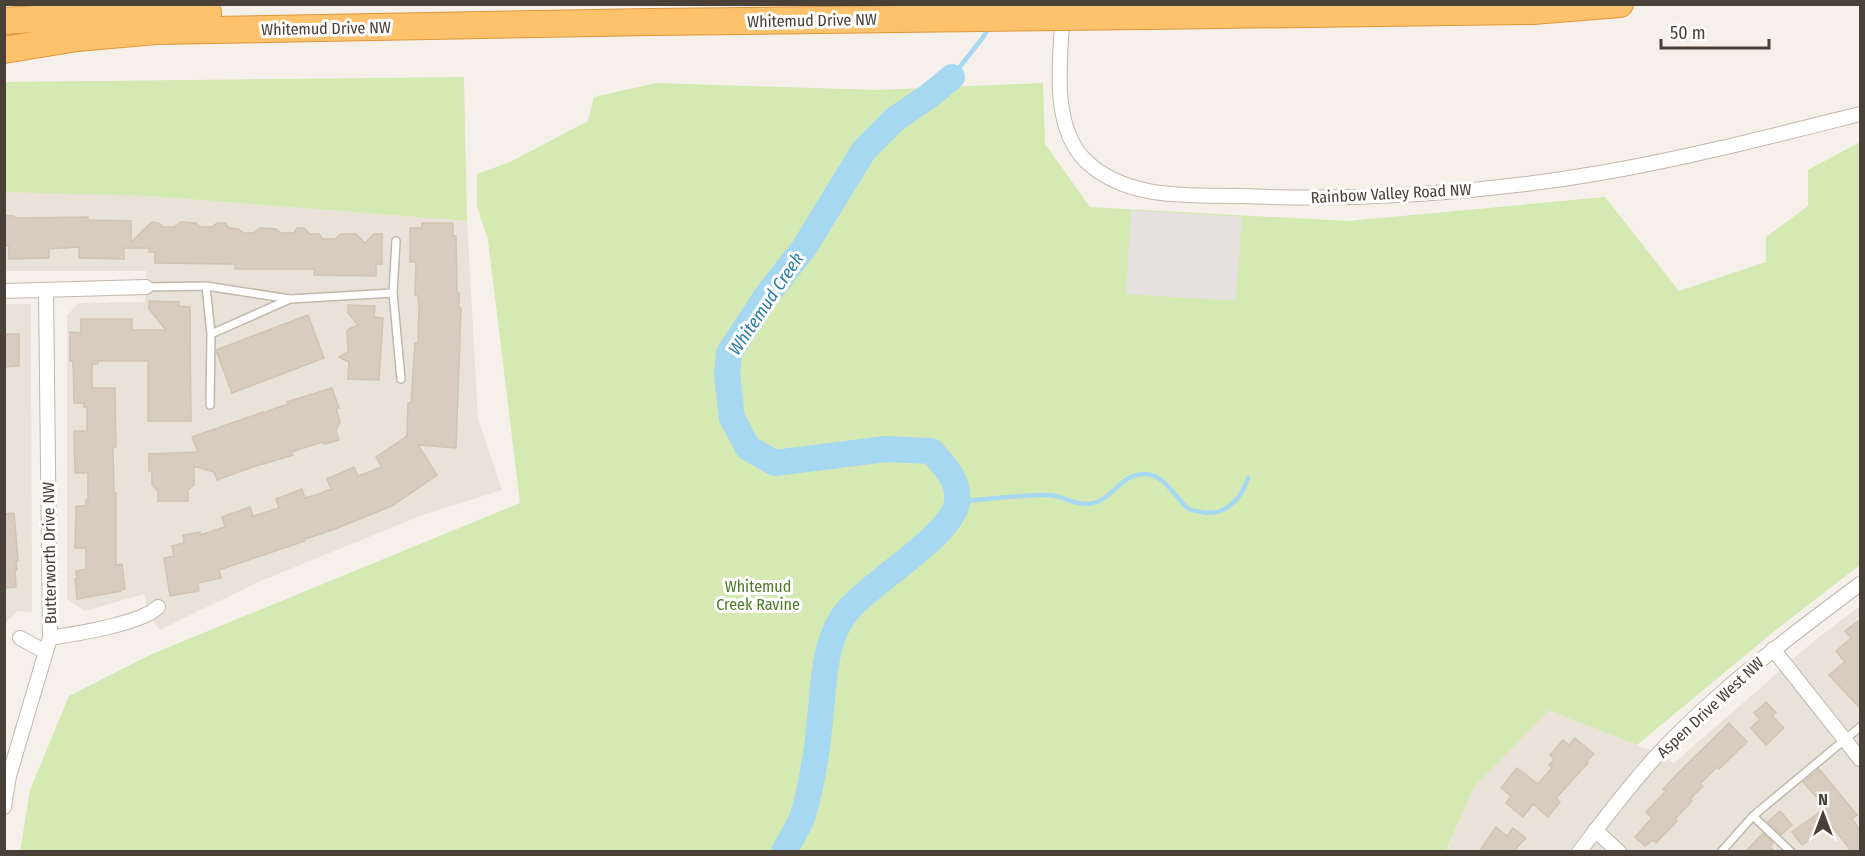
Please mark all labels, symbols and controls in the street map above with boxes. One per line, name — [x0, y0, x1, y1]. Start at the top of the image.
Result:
street label: Whitemud Drive NW — [747, 10, 877, 31]
scale bar — [1661, 12, 1769, 50]
street label: Whitemud Drive NW — [261, 18, 391, 39]
text: 50 m — [1670, 22, 1706, 44]
street label: Rainbow Valley Road NW — [1310, 180, 1472, 207]
water label: Whitemud Creek — [724, 249, 808, 359]
street label: Butterworth Drive NW — [39, 482, 60, 624]
park label: Whitemud Creek Ravine — [716, 577, 800, 614]
street label: Aspen Drive West NW — [1653, 653, 1768, 762]
north arrow — [1793, 784, 1853, 844]
text: N — [1818, 790, 1828, 809]

